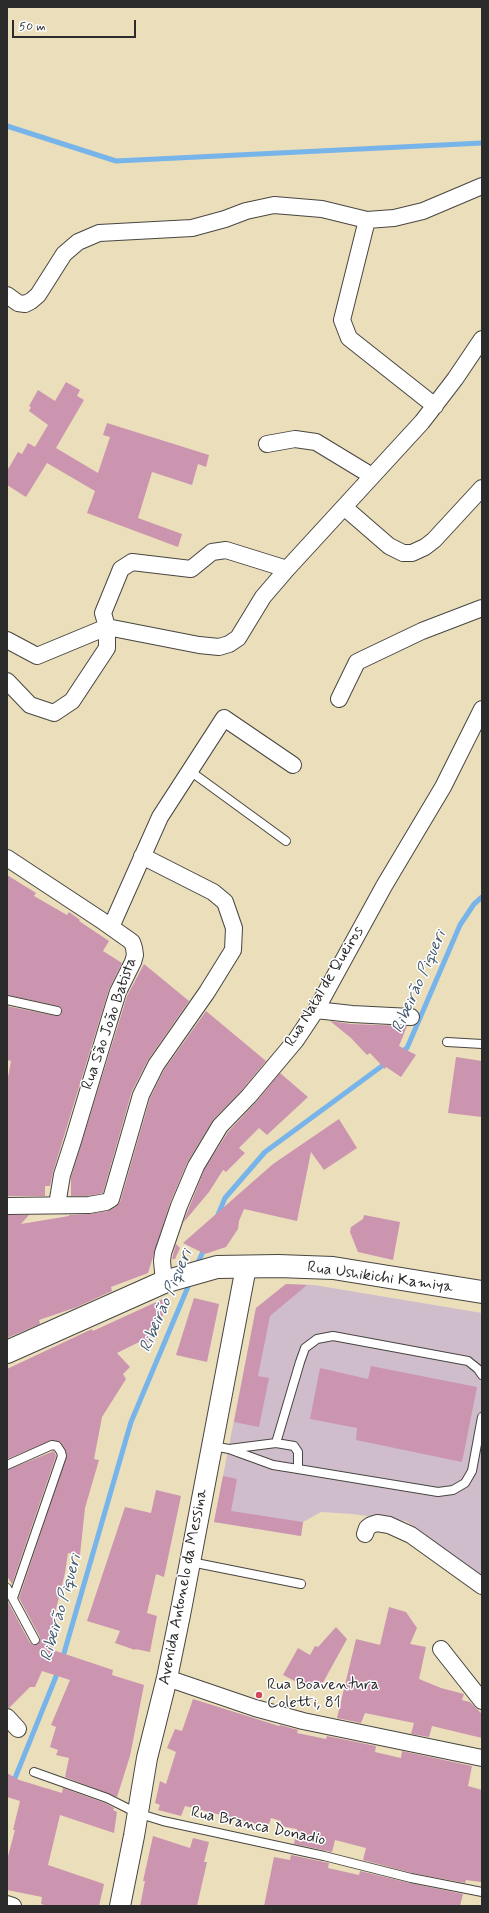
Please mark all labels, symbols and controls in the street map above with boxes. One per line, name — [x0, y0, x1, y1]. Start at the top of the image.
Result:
scale bar — [14, 12, 138, 38]
text: 50 m — [19, 19, 46, 35]
street label: Rua Natal de Queiros — [281, 923, 369, 1051]
water label: Ribeirão Piqueri — [388, 928, 452, 1036]
street label: Rua São João Batista — [78, 955, 142, 1093]
water label: Ribeirão Piqueri — [136, 1246, 198, 1356]
street label: Rua Ushikichi Kamiya — [306, 1258, 454, 1298]
street label: Avenida Antonelo da Messina — [156, 1487, 212, 1687]
water label: Ribeirão Piqueri — [37, 1552, 87, 1664]
place label: Rua Boaventura Coletti, 81 — [267, 1676, 379, 1714]
marker: Rua Boaventura Coletti, 81 — [254, 1690, 264, 1700]
street label: Rua Branca Donadio — [189, 1803, 327, 1851]

